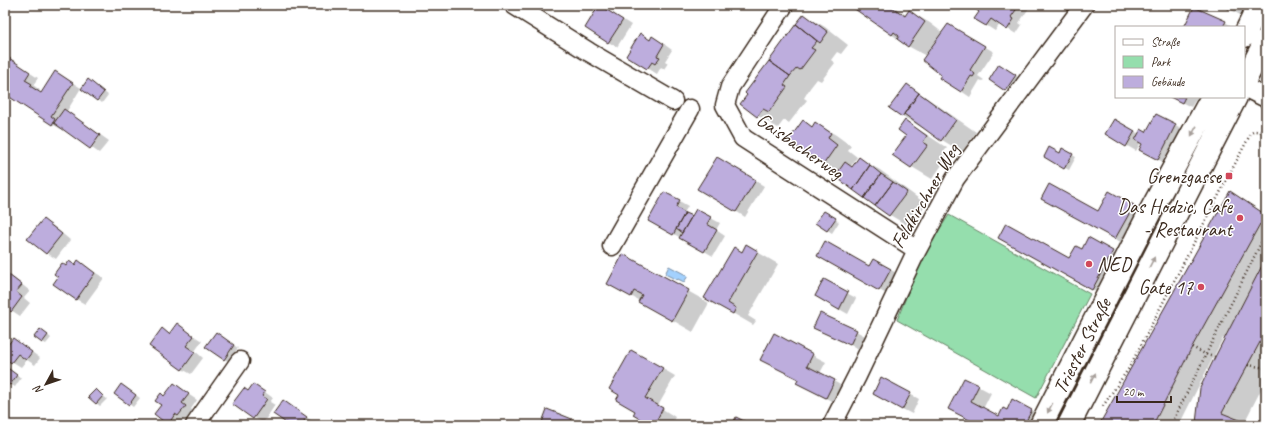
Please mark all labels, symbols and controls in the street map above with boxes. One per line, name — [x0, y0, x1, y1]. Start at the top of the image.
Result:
legend — [1115, 26, 1245, 98]
text: Straße — [1151, 34, 1180, 50]
text: Park — [1151, 54, 1172, 70]
text: Gebäude — [1151, 74, 1185, 90]
street label: Gaisbacherweg — [752, 107, 849, 186]
one-way arrow — [1191, 125, 1197, 137]
street label: Feldkirchner Weg — [885, 138, 966, 253]
place label: Grenzgasse — [1147, 164, 1222, 189]
marker: Grenzgasse — [1224, 171, 1234, 181]
place label: Das Hodzic, Cafe - Restaurant — [1117, 194, 1234, 242]
marker: Das Hodzic, Cafe - Restaurant — [1235, 213, 1245, 223]
place label: NED — [1097, 252, 1133, 277]
one-way arrow — [1148, 256, 1155, 267]
marker: NED — [1084, 259, 1094, 269]
place label: Gate 17 — [1139, 275, 1194, 300]
marker: Gate 17 — [1196, 282, 1206, 292]
street label: Triester Straße — [1047, 293, 1117, 398]
north arrow — [26, 364, 66, 404]
one-way arrow — [1090, 372, 1096, 383]
scale bar — [1117, 378, 1171, 404]
text: N — [29, 382, 46, 398]
text: 20 m — [1123, 384, 1145, 400]
one-way arrow — [1047, 402, 1053, 414]

